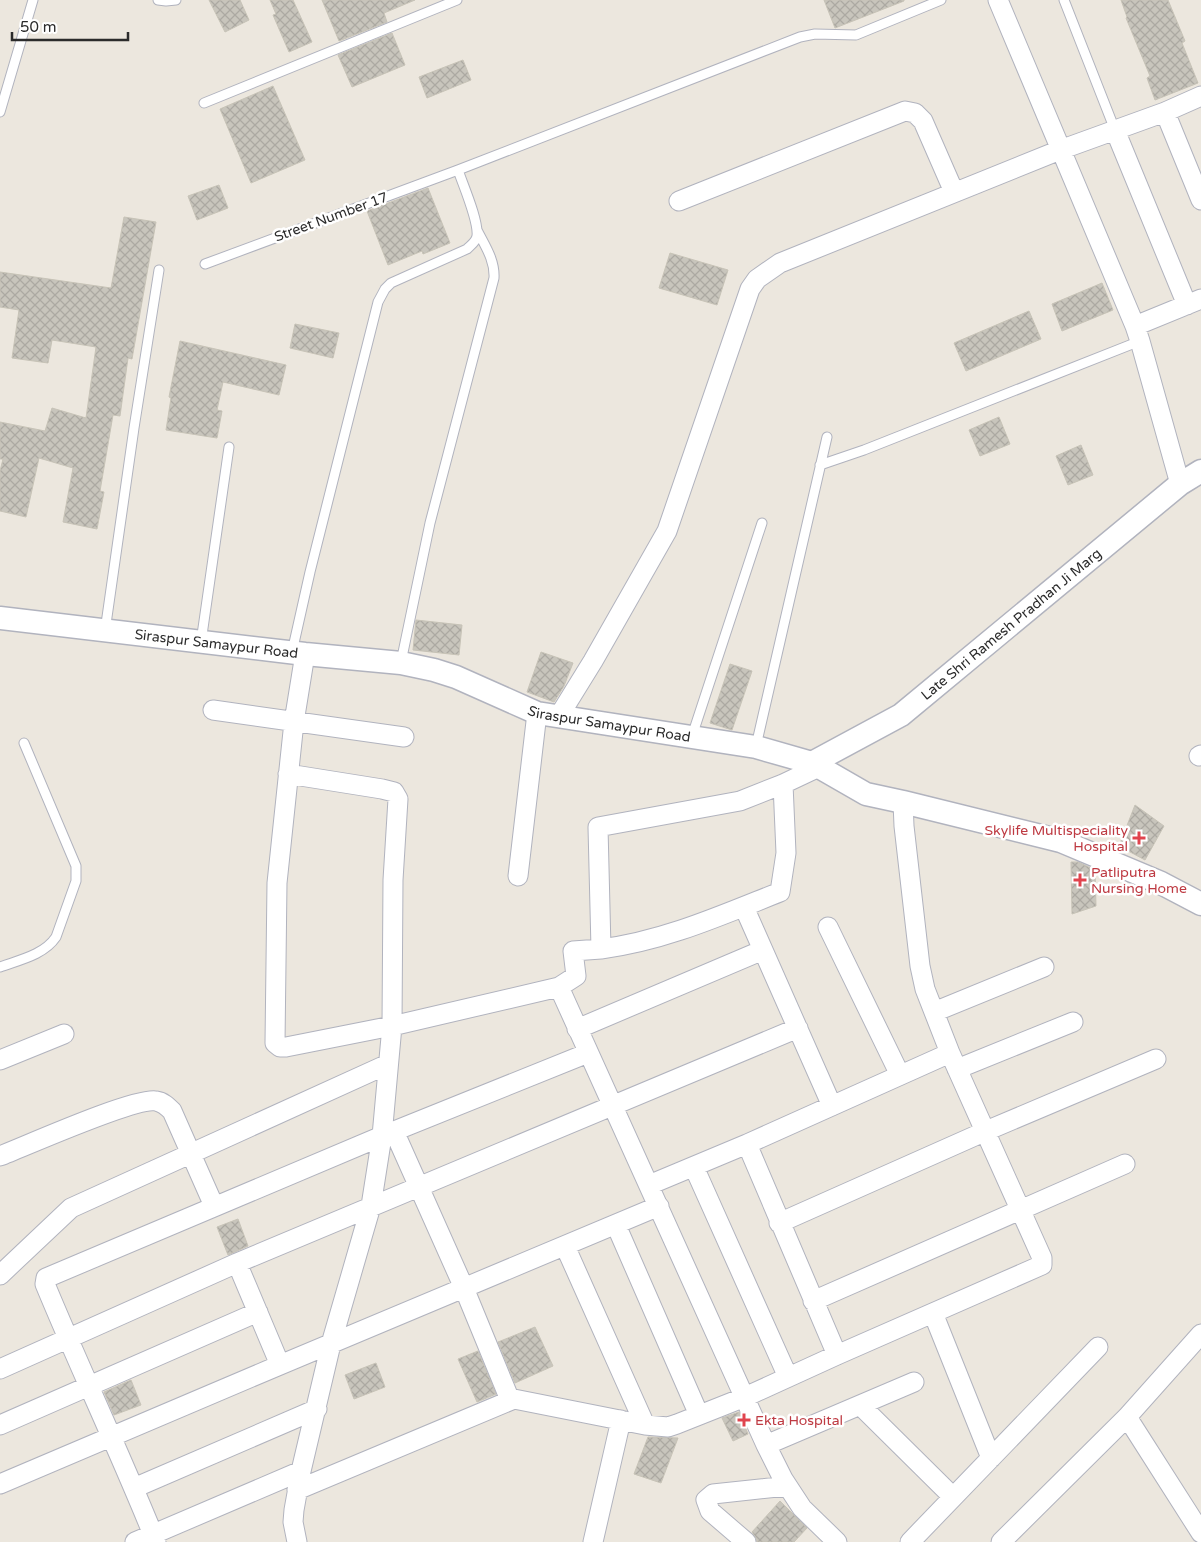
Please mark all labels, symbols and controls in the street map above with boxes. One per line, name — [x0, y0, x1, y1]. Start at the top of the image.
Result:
scale bar — [12, 10, 129, 42]
text: 50 m — [20, 18, 57, 36]
street label: Street Number 17 — [272, 189, 390, 245]
street label: Late Shri Ramesh Pradhan Ji Marg — [918, 544, 1105, 703]
street label: Siraspur Samaypur Road — [134, 625, 299, 662]
street label: Siraspur Samaypur Road — [525, 701, 692, 745]
place label: Skylife Multispeciality Hospital — [985, 822, 1128, 855]
marker: Skylife Multispeciality Hospital — [1132, 831, 1146, 845]
place label: Patliputra Nursing Home — [1091, 864, 1187, 897]
marker: Patliputra Nursing Home — [1073, 873, 1087, 887]
place label: Ekta Hospital — [755, 1412, 843, 1429]
marker: Ekta Hospital — [737, 1413, 751, 1427]

